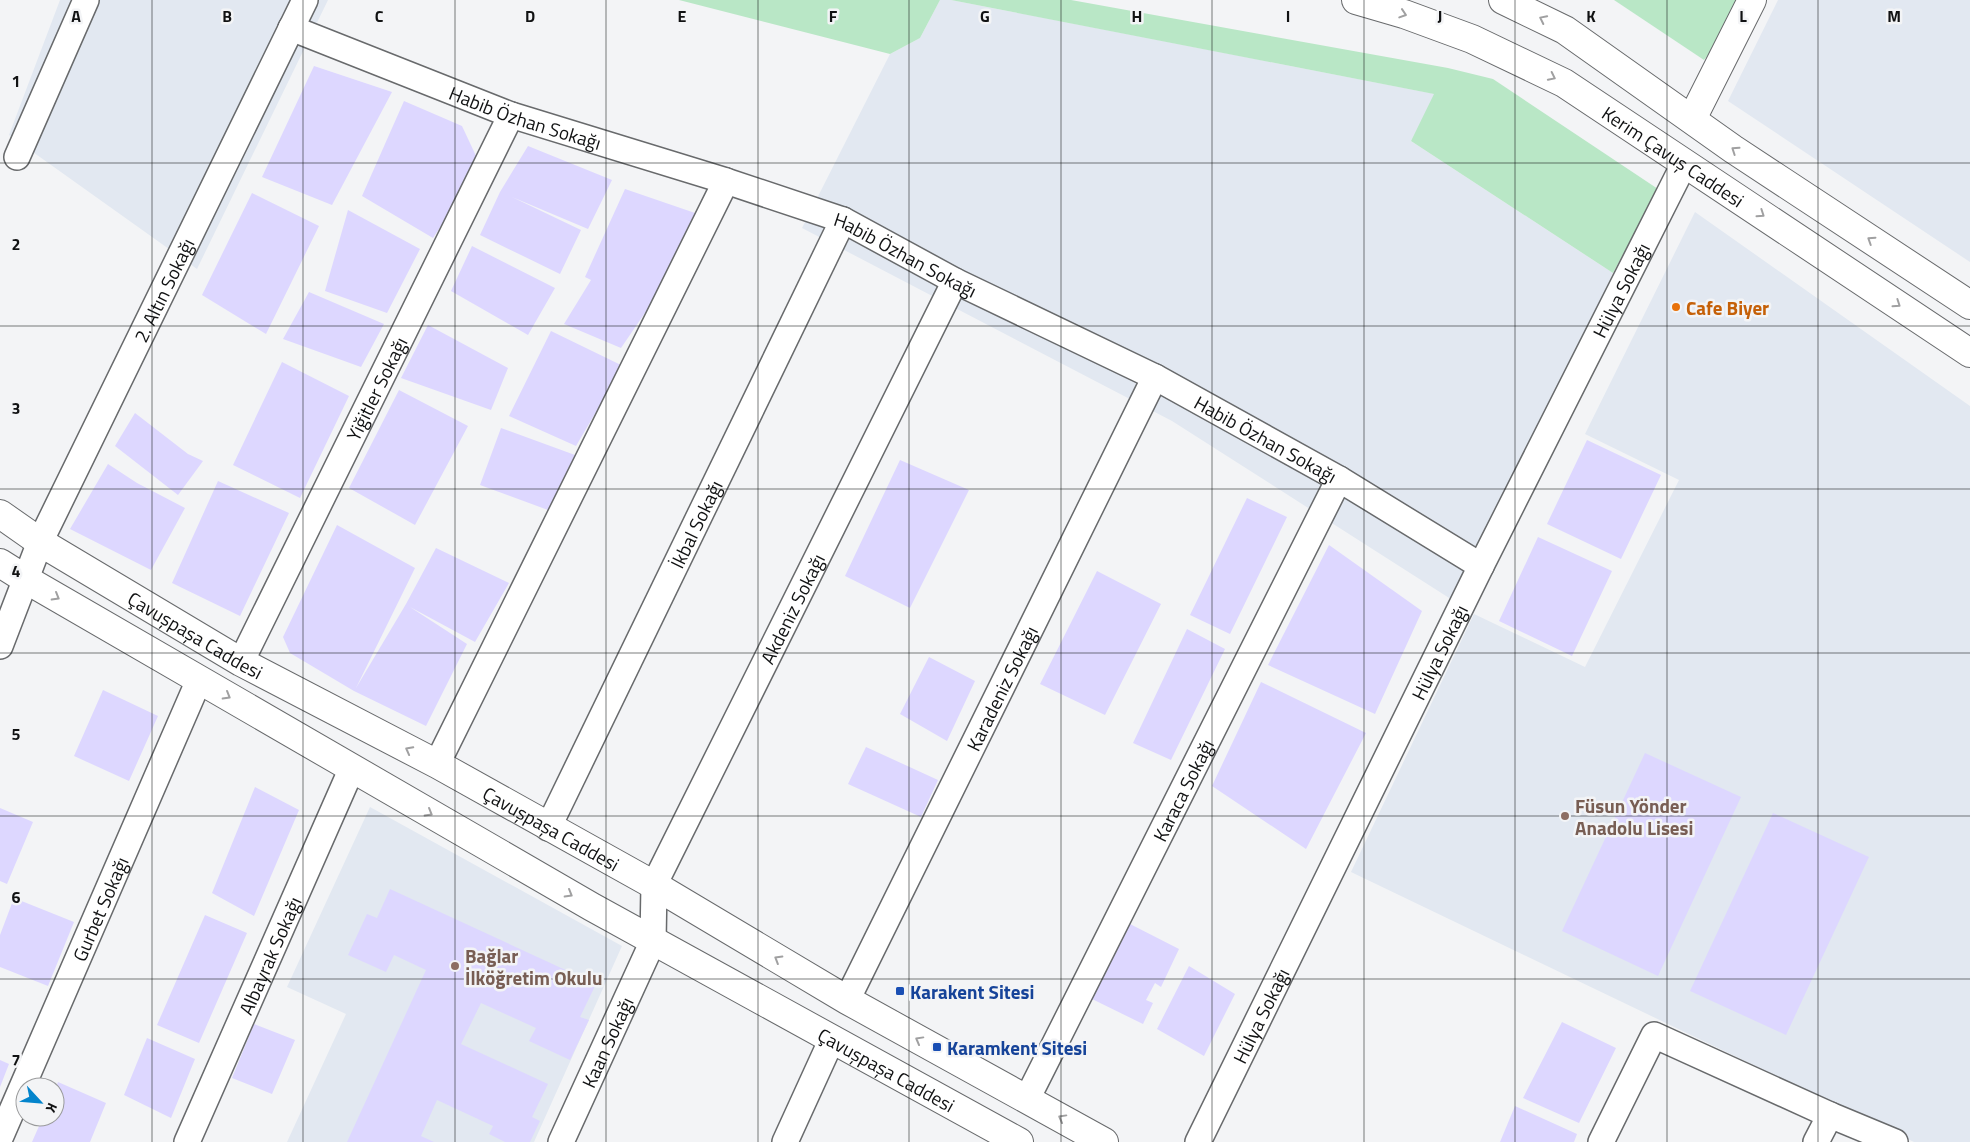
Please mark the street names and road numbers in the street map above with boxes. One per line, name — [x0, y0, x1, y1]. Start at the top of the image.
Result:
street label: Habib Özhan Sokağı — [445, 78, 605, 156]
street label: Kerim Çavuş Caddesi — [1597, 98, 1751, 214]
street label: Habib Özhan Sokağı — [831, 204, 982, 304]
street label: 2. Altın Sokağı — [125, 233, 201, 347]
street label: Hülya Sokağı — [1584, 237, 1657, 342]
street label: Yiğitler Sokağı — [338, 332, 414, 445]
street label: Habib Özhan Sokağı — [1189, 387, 1342, 490]
street label: İkbal Sokağı — [662, 475, 729, 573]
street label: Akdeniz Sokağı — [752, 548, 832, 669]
street label: Çavuşpaşa Caddesi — [123, 583, 268, 686]
street label: Hülya Sokağı — [1403, 599, 1474, 705]
street label: Karadeniz Sokağı — [958, 621, 1044, 756]
street label: Karaca Sokağı — [1145, 734, 1221, 846]
street label: Çavuşpaşa Caddesi — [478, 778, 625, 878]
street label: Gurbet Sokağı — [64, 852, 135, 966]
street label: Albayrak Sokağı — [231, 892, 308, 1019]
street label: Hülya Sokağı — [1224, 963, 1296, 1068]
street label: Kaan Sokağı — [573, 992, 640, 1092]
street label: Çavuşpaşa Caddesi — [813, 1020, 960, 1119]

